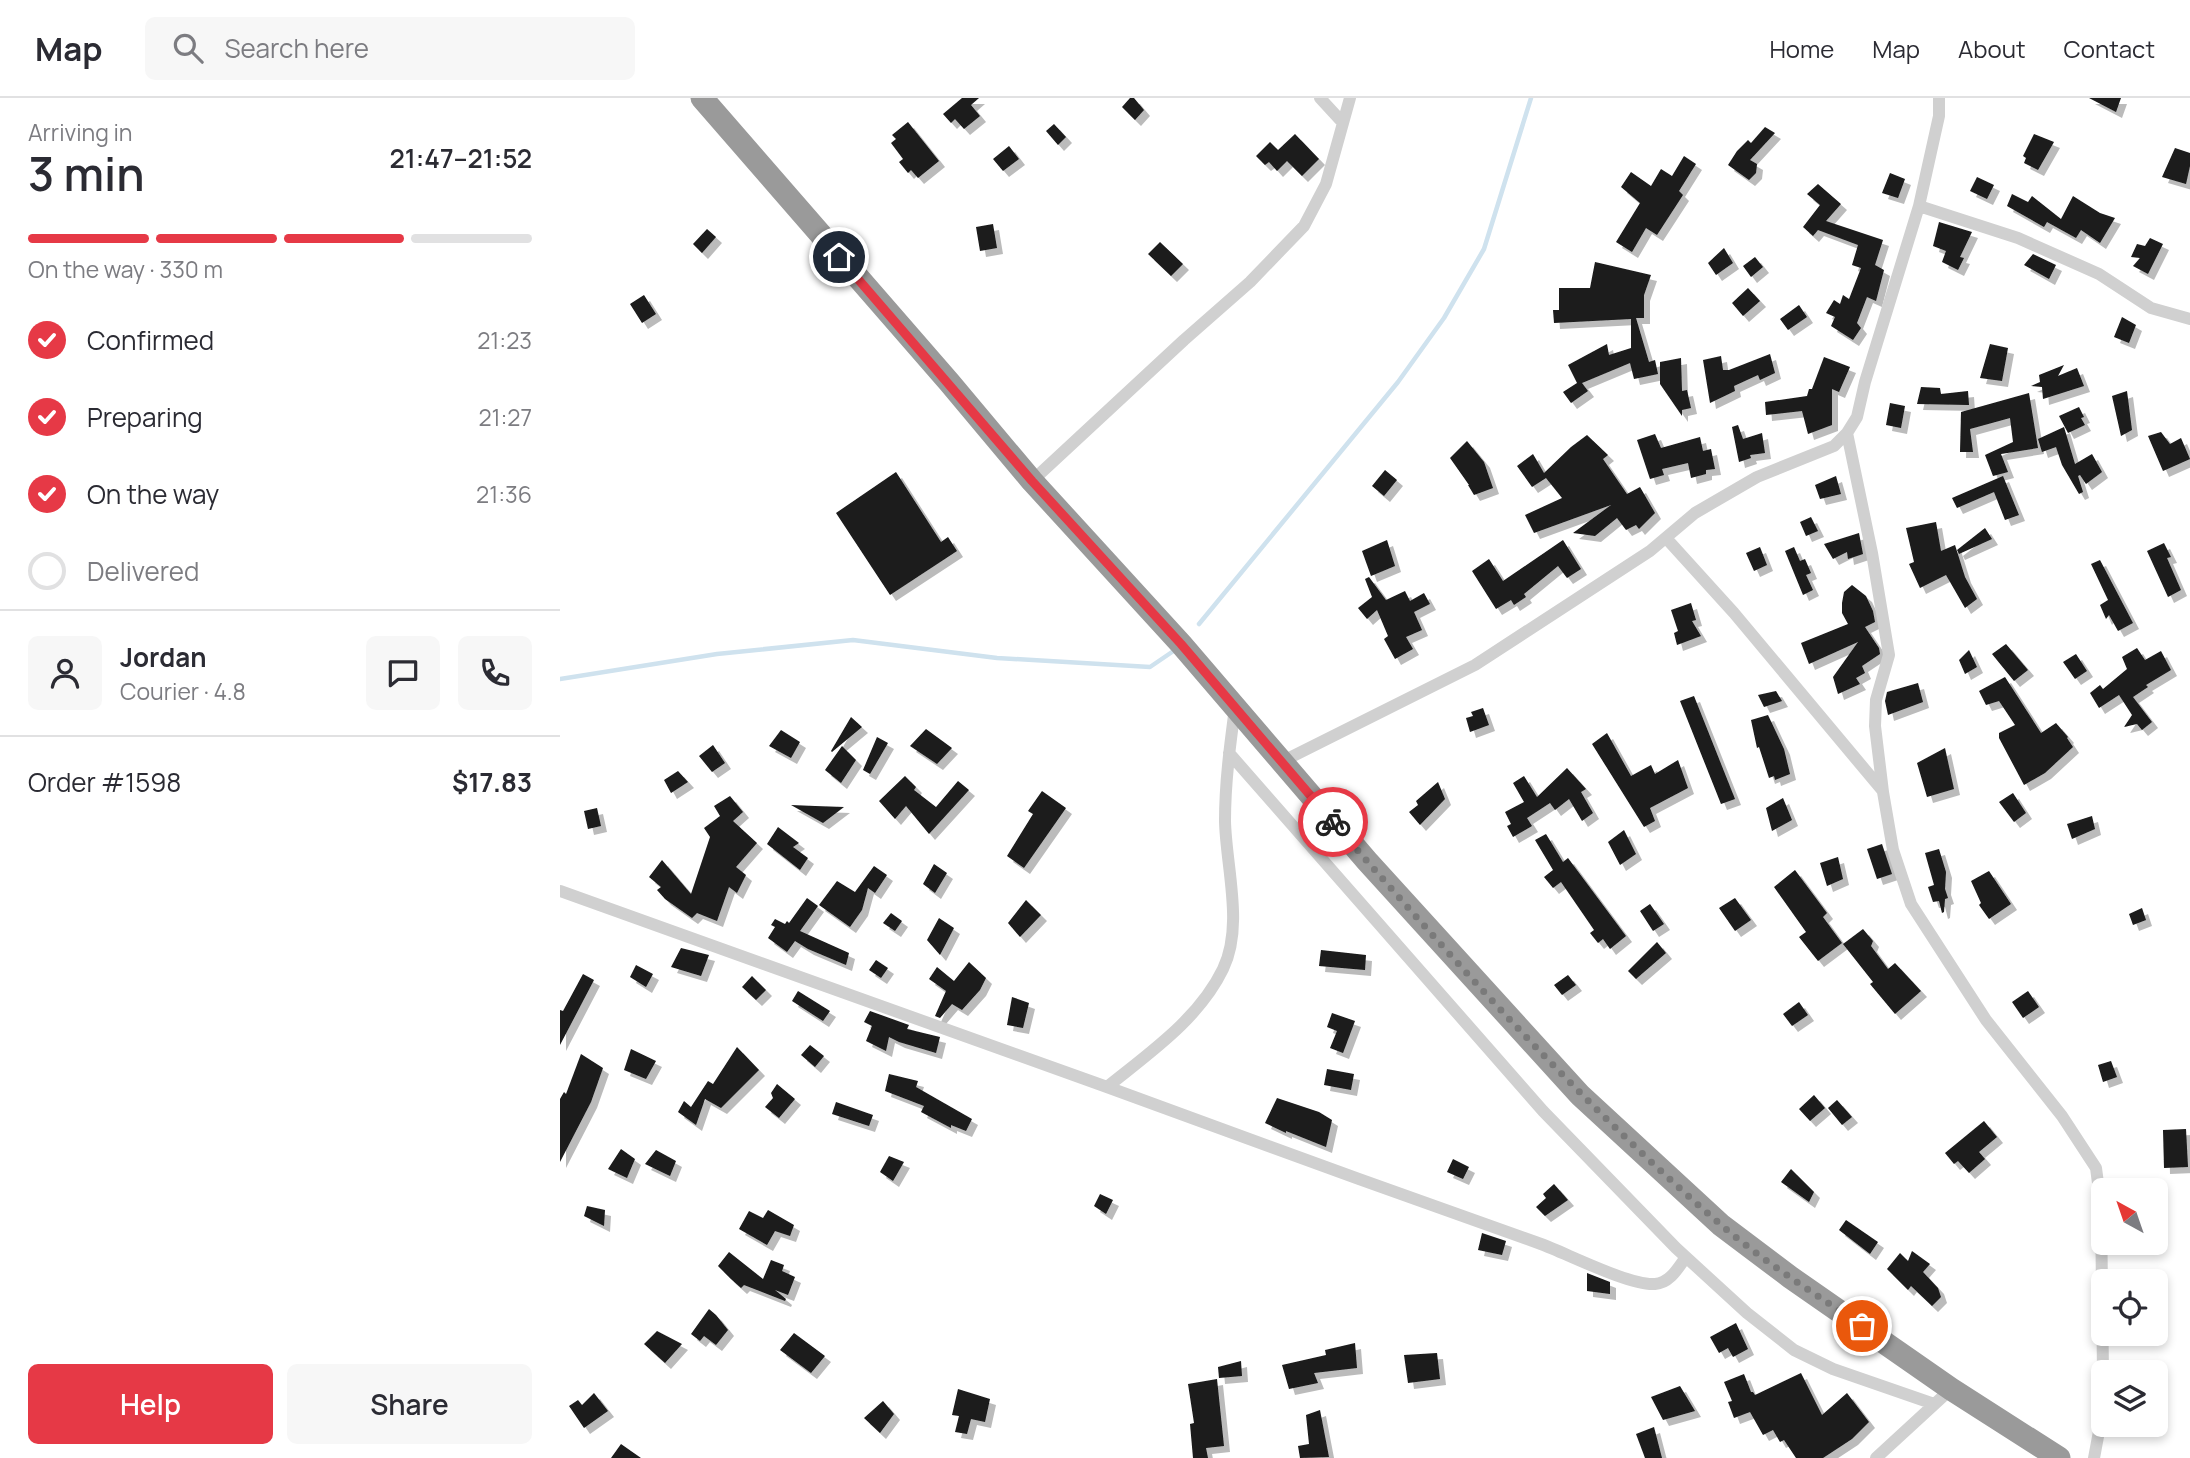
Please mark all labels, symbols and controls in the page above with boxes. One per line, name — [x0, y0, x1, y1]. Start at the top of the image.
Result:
search box — [145, 17, 635, 80]
text: Map — [35, 26, 103, 71]
icon: search — [169, 29, 207, 67]
text: Search here — [225, 30, 369, 66]
text: Home — [1769, 32, 1834, 65]
text: Map — [1872, 32, 1920, 65]
text: About — [1958, 32, 2026, 65]
text: Contact — [2064, 32, 2155, 65]
text: Arriving in — [28, 116, 133, 148]
text: 21:47–21:52 — [390, 140, 532, 176]
text: 3 min — [28, 142, 145, 205]
pin — [809, 227, 869, 287]
icon: home — [820, 238, 858, 276]
text: On the way · 330 m — [28, 253, 223, 285]
icon: check — [28, 321, 66, 359]
text: Confirmed — [87, 322, 214, 358]
text: 21:23 — [477, 324, 532, 356]
icon: check — [28, 398, 66, 436]
text: Preparing — [87, 399, 203, 435]
text: 21:27 — [478, 401, 532, 433]
icon: check — [28, 475, 66, 513]
text: On the way — [87, 476, 219, 512]
text: 21:36 — [476, 478, 532, 510]
text: Delivered — [87, 553, 199, 589]
button: person — [28, 636, 102, 710]
button: chat — [366, 636, 440, 710]
button: phone — [458, 636, 532, 710]
text: Jordan — [120, 639, 206, 675]
text: Courier · 4.8 — [120, 675, 246, 707]
text: Order #1598 — [28, 764, 181, 800]
text: $17.83 — [452, 764, 532, 800]
courier — [1298, 787, 1368, 857]
icon: bike — [1314, 803, 1352, 841]
north arrow — [2091, 1178, 2168, 1255]
map controls — [2091, 1178, 2168, 1437]
button: locate — [2091, 1269, 2168, 1346]
pin — [1832, 1296, 1892, 1356]
icon: bag — [1843, 1307, 1881, 1345]
button: layers — [2091, 1360, 2168, 1437]
button: Help — [28, 1364, 273, 1444]
button: Share — [287, 1364, 532, 1444]

